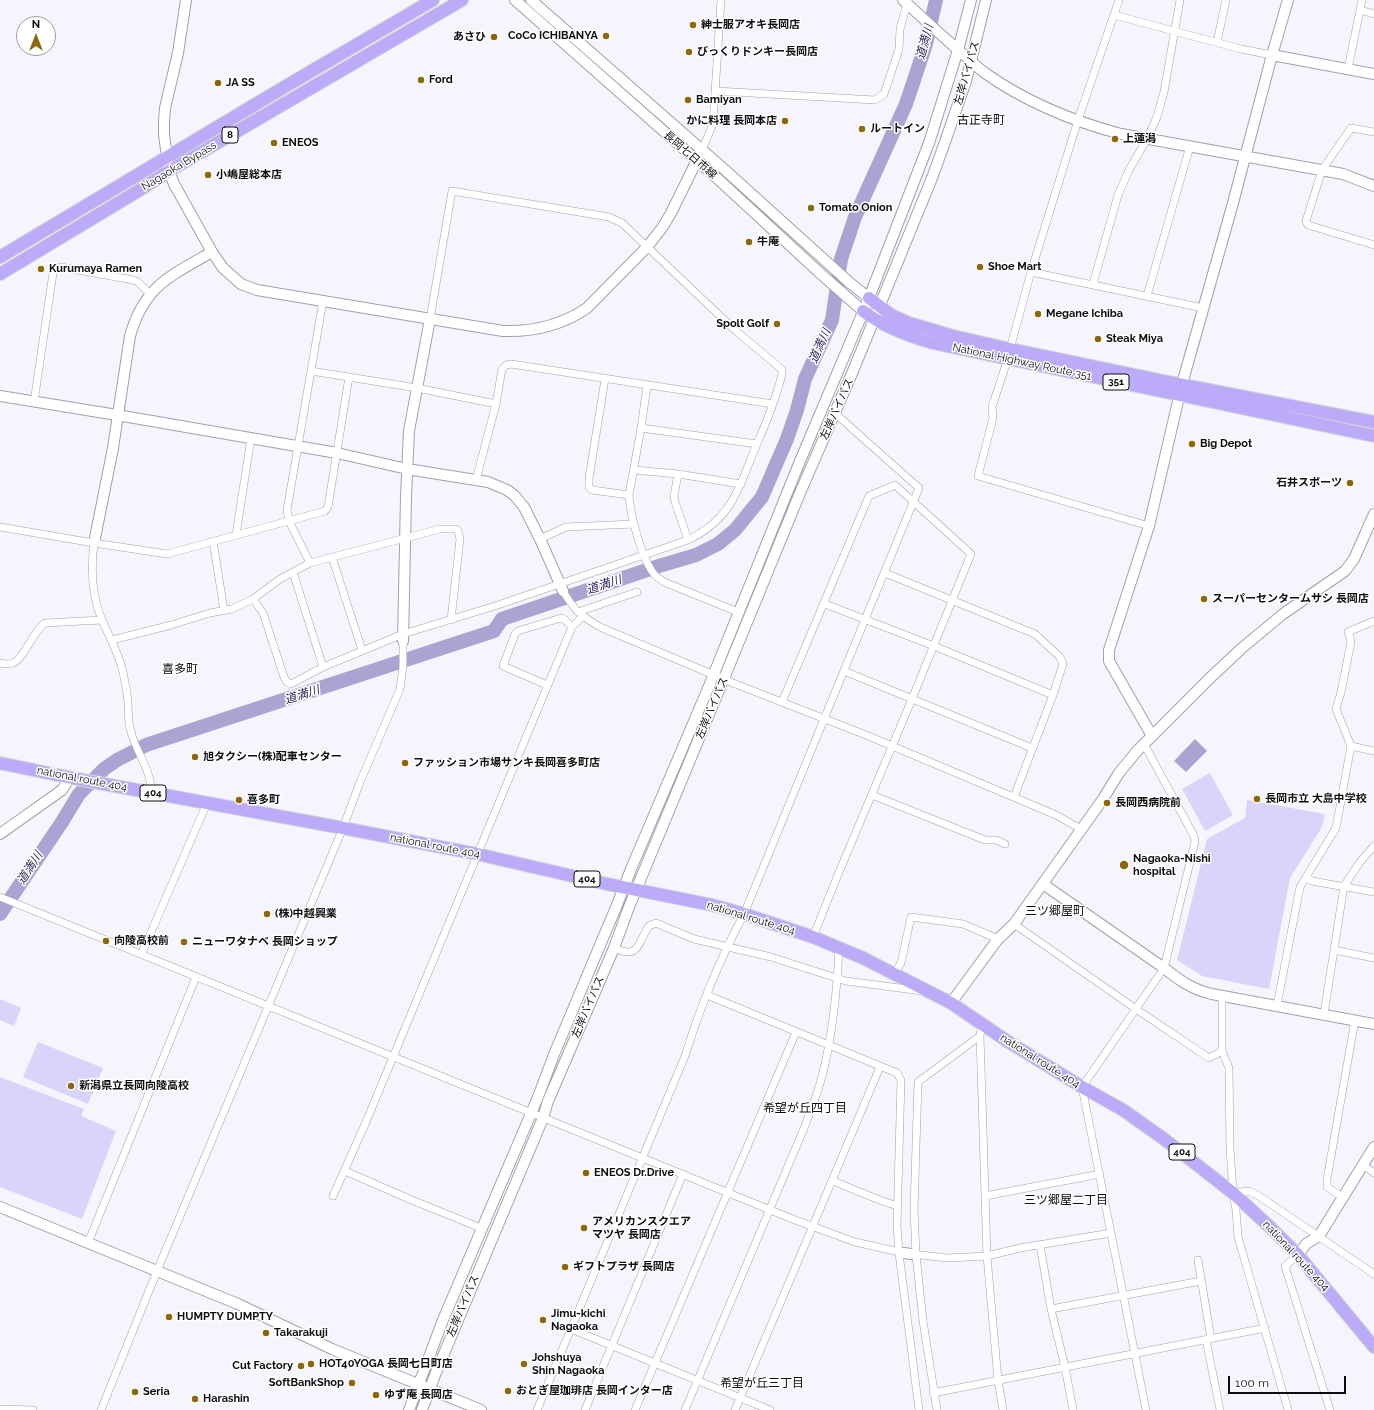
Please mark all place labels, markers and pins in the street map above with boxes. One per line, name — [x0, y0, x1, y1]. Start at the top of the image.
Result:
place label: 紳士服アオキ長岡店 — [701, 18, 800, 32]
marker: 紳士服アオキ長岡店 — [688, 20, 698, 30]
place label: CoCo ICHIBANYA — [508, 29, 598, 43]
place label: あさひ — [453, 30, 486, 44]
marker: CoCo ICHIBANYA — [601, 31, 611, 41]
marker: あさひ — [489, 32, 499, 42]
place label: びっくりドンキー長岡店 — [697, 45, 818, 59]
marker: びっくりドンキー長岡店 — [684, 47, 694, 57]
place label: Ford — [429, 73, 453, 87]
marker: Ford — [416, 75, 426, 85]
place label: JA SS — [226, 76, 255, 90]
marker: JA SS — [213, 78, 223, 88]
place label: Bamiyan — [696, 93, 742, 107]
marker: Bamiyan — [683, 95, 693, 105]
place label: かに料理 長岡本店 — [686, 114, 777, 128]
marker: かに料理 長岡本店 — [780, 116, 790, 126]
place label: ルートイン — [870, 122, 925, 136]
marker: ルートイン — [857, 124, 867, 134]
place label: 上蓮潟 — [1123, 132, 1156, 146]
marker: 上蓮潟 — [1110, 134, 1120, 144]
place label: ENEOS — [282, 136, 319, 150]
marker: ENEOS — [269, 138, 279, 148]
place label: 小嶋屋総本店 — [216, 168, 282, 182]
marker: 小嶋屋総本店 — [203, 170, 213, 180]
place label: Tomato Onion — [819, 201, 892, 215]
marker: Tomato Onion — [806, 203, 816, 213]
place label: 牛庵 — [757, 235, 779, 249]
marker: 牛庵 — [744, 237, 754, 247]
place label: Shoe Mart — [988, 260, 1041, 274]
place label: Kurumaya Ramen — [49, 262, 142, 276]
marker: Shoe Mart — [975, 262, 985, 272]
marker: Kurumaya Ramen — [36, 264, 46, 274]
place label: Megane Ichiba — [1046, 307, 1123, 321]
marker: Megane Ichiba — [1033, 309, 1043, 319]
place label: Spolt Golf — [716, 317, 769, 331]
marker: Spolt Golf — [772, 319, 782, 329]
place label: Steak Miya — [1106, 332, 1163, 346]
marker: Steak Miya — [1093, 334, 1103, 344]
place label: Big Depot — [1200, 437, 1252, 451]
marker: Big Depot — [1187, 439, 1197, 449]
place label: 石井スポーツ — [1276, 476, 1342, 490]
marker: 石井スポーツ — [1345, 478, 1355, 488]
place label: スーパーセンタームサシ 長岡店 — [1212, 592, 1369, 606]
marker: スーパーセンタームサシ 長岡店 — [1199, 594, 1209, 604]
place label: 旭タクシー(株)配車センター — [203, 750, 342, 764]
marker: 旭タクシー(株)配車センター — [190, 752, 200, 762]
place label: ファッション市場サンキ長岡喜多町店 — [413, 756, 600, 770]
marker: ファッション市場サンキ長岡喜多町店 — [400, 758, 410, 768]
place label: 長岡市立 大島中学校 — [1265, 792, 1367, 806]
place label: 喜多町 — [247, 793, 280, 807]
marker: 長岡市立 大島中学校 — [1252, 794, 1262, 804]
marker: 喜多町 — [234, 795, 244, 805]
place label: 長岡西病院前 — [1115, 796, 1181, 810]
marker: 長岡西病院前 — [1102, 798, 1112, 808]
place label: Nagaoka-Nishi hospital — [1133, 852, 1211, 878]
marker: Nagaoka-Nishi hospital — [1118, 859, 1130, 871]
place label: (株)中越興業 — [275, 907, 337, 921]
marker: (株)中越興業 — [262, 909, 272, 919]
place label: 向陵高校前 — [114, 934, 169, 948]
place label: ニューワタナベ 長岡ショップ — [192, 935, 338, 949]
marker: 向陵高校前 — [101, 936, 111, 946]
marker: ニューワタナベ 長岡ショップ — [179, 937, 189, 947]
place label: 新潟県立長岡向陵高校 — [79, 1079, 189, 1093]
marker: 新潟県立長岡向陵高校 — [66, 1081, 76, 1091]
place label: ENEOS Dr.Drive — [594, 1166, 674, 1180]
marker: ENEOS Dr.Drive — [581, 1168, 591, 1178]
place label: アメリカンスクエア マツヤ 長岡店 — [592, 1215, 691, 1241]
marker: アメリカンスクエア マツヤ 長岡店 — [579, 1223, 589, 1233]
place label: ギフトプラザ 長岡店 — [573, 1260, 675, 1274]
marker: ギフトプラザ 長岡店 — [560, 1262, 570, 1272]
place label: Jimu-kichi Nagaoka — [551, 1307, 605, 1333]
place label: HUMPTY DUMPTY — [177, 1310, 273, 1324]
marker: HUMPTY DUMPTY — [164, 1312, 174, 1322]
marker: Jimu-kichi Nagaoka — [538, 1315, 548, 1325]
place label: Takarakuji — [274, 1326, 328, 1340]
marker: Takarakuji — [261, 1328, 271, 1338]
place label: Johshuya Shin Nagaoka — [532, 1351, 604, 1377]
place label: HOT40YOGA 長岡七日町店 — [319, 1357, 453, 1371]
place label: Cut Factory — [232, 1359, 293, 1373]
marker: HOT40YOGA 長岡七日町店 — [306, 1359, 316, 1369]
marker: Johshuya Shin Nagaoka — [519, 1359, 529, 1369]
marker: Cut Factory — [296, 1361, 306, 1371]
place label: SoftBankShop — [269, 1376, 344, 1390]
marker: SoftBankShop — [347, 1378, 357, 1388]
place label: おとぎ屋珈琲店 長岡インター店 — [516, 1384, 673, 1398]
place label: Seria — [143, 1385, 170, 1399]
marker: おとぎ屋珈琲店 長岡インター店 — [503, 1386, 513, 1396]
marker: Seria — [130, 1387, 140, 1397]
place label: ゆず庵 長岡店 — [384, 1388, 453, 1402]
marker: ゆず庵 長岡店 — [371, 1390, 381, 1400]
place label: Harashin — [203, 1392, 250, 1406]
marker: Harashin — [190, 1394, 200, 1404]

